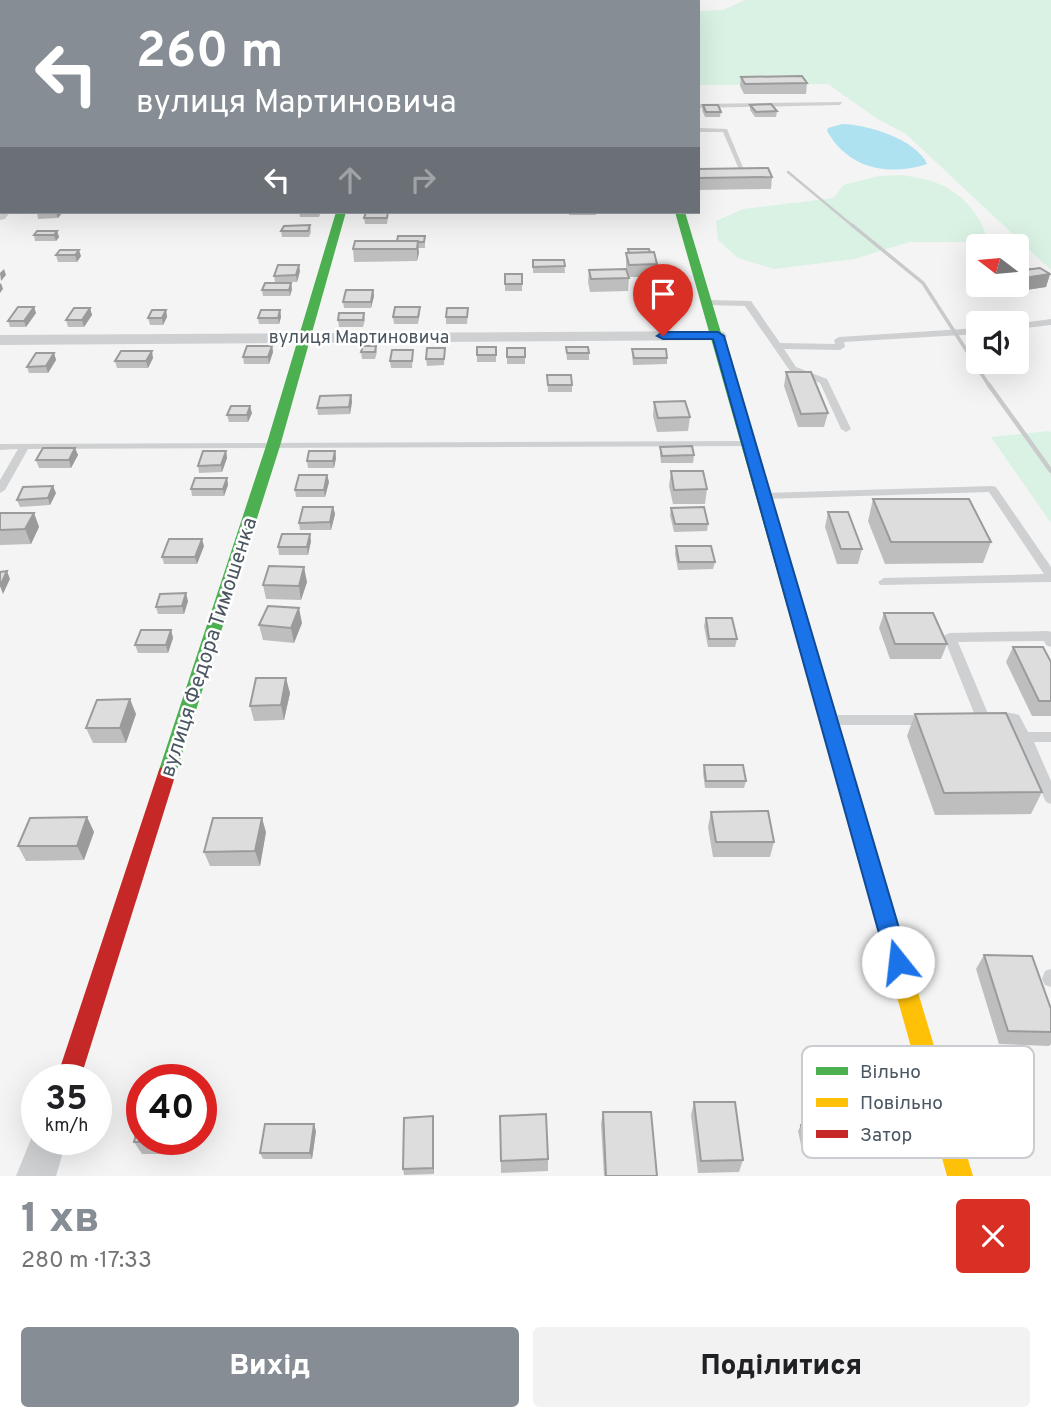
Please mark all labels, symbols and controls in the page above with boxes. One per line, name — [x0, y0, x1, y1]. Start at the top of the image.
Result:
text: 260 m — [136, 23, 283, 85]
icon: left — [21, 28, 112, 119]
text: вулиця Мартиновича — [136, 84, 457, 124]
icon: left — [258, 161, 296, 199]
icon: ahead — [331, 161, 369, 199]
icon: right — [404, 161, 442, 199]
north arrow — [966, 234, 1029, 298]
map controls — [966, 234, 1029, 374]
pin — [633, 264, 693, 336]
icon: arrive — [644, 275, 682, 313]
button: sound — [966, 311, 1029, 374]
street label: вулиця Мартиновича — [269, 327, 449, 350]
street label: вулиця Федора Тимошенка — [155, 514, 264, 781]
position arrow — [861, 925, 935, 999]
legend — [802, 1046, 1034, 1158]
text: Вільно — [860, 1061, 921, 1085]
speed limit sign: 40 — [126, 1064, 217, 1155]
text: 35 — [45, 1078, 88, 1122]
text: Повільно — [860, 1092, 943, 1116]
text: km/h — [45, 1115, 88, 1138]
text: Затор — [860, 1124, 912, 1148]
text: 1 хв — [21, 1194, 99, 1247]
button: close — [956, 1199, 1030, 1273]
text: 280 m · 17:33 — [21, 1247, 152, 1276]
button: Вихід — [21, 1327, 519, 1407]
button: Поділитися — [533, 1327, 1030, 1407]

